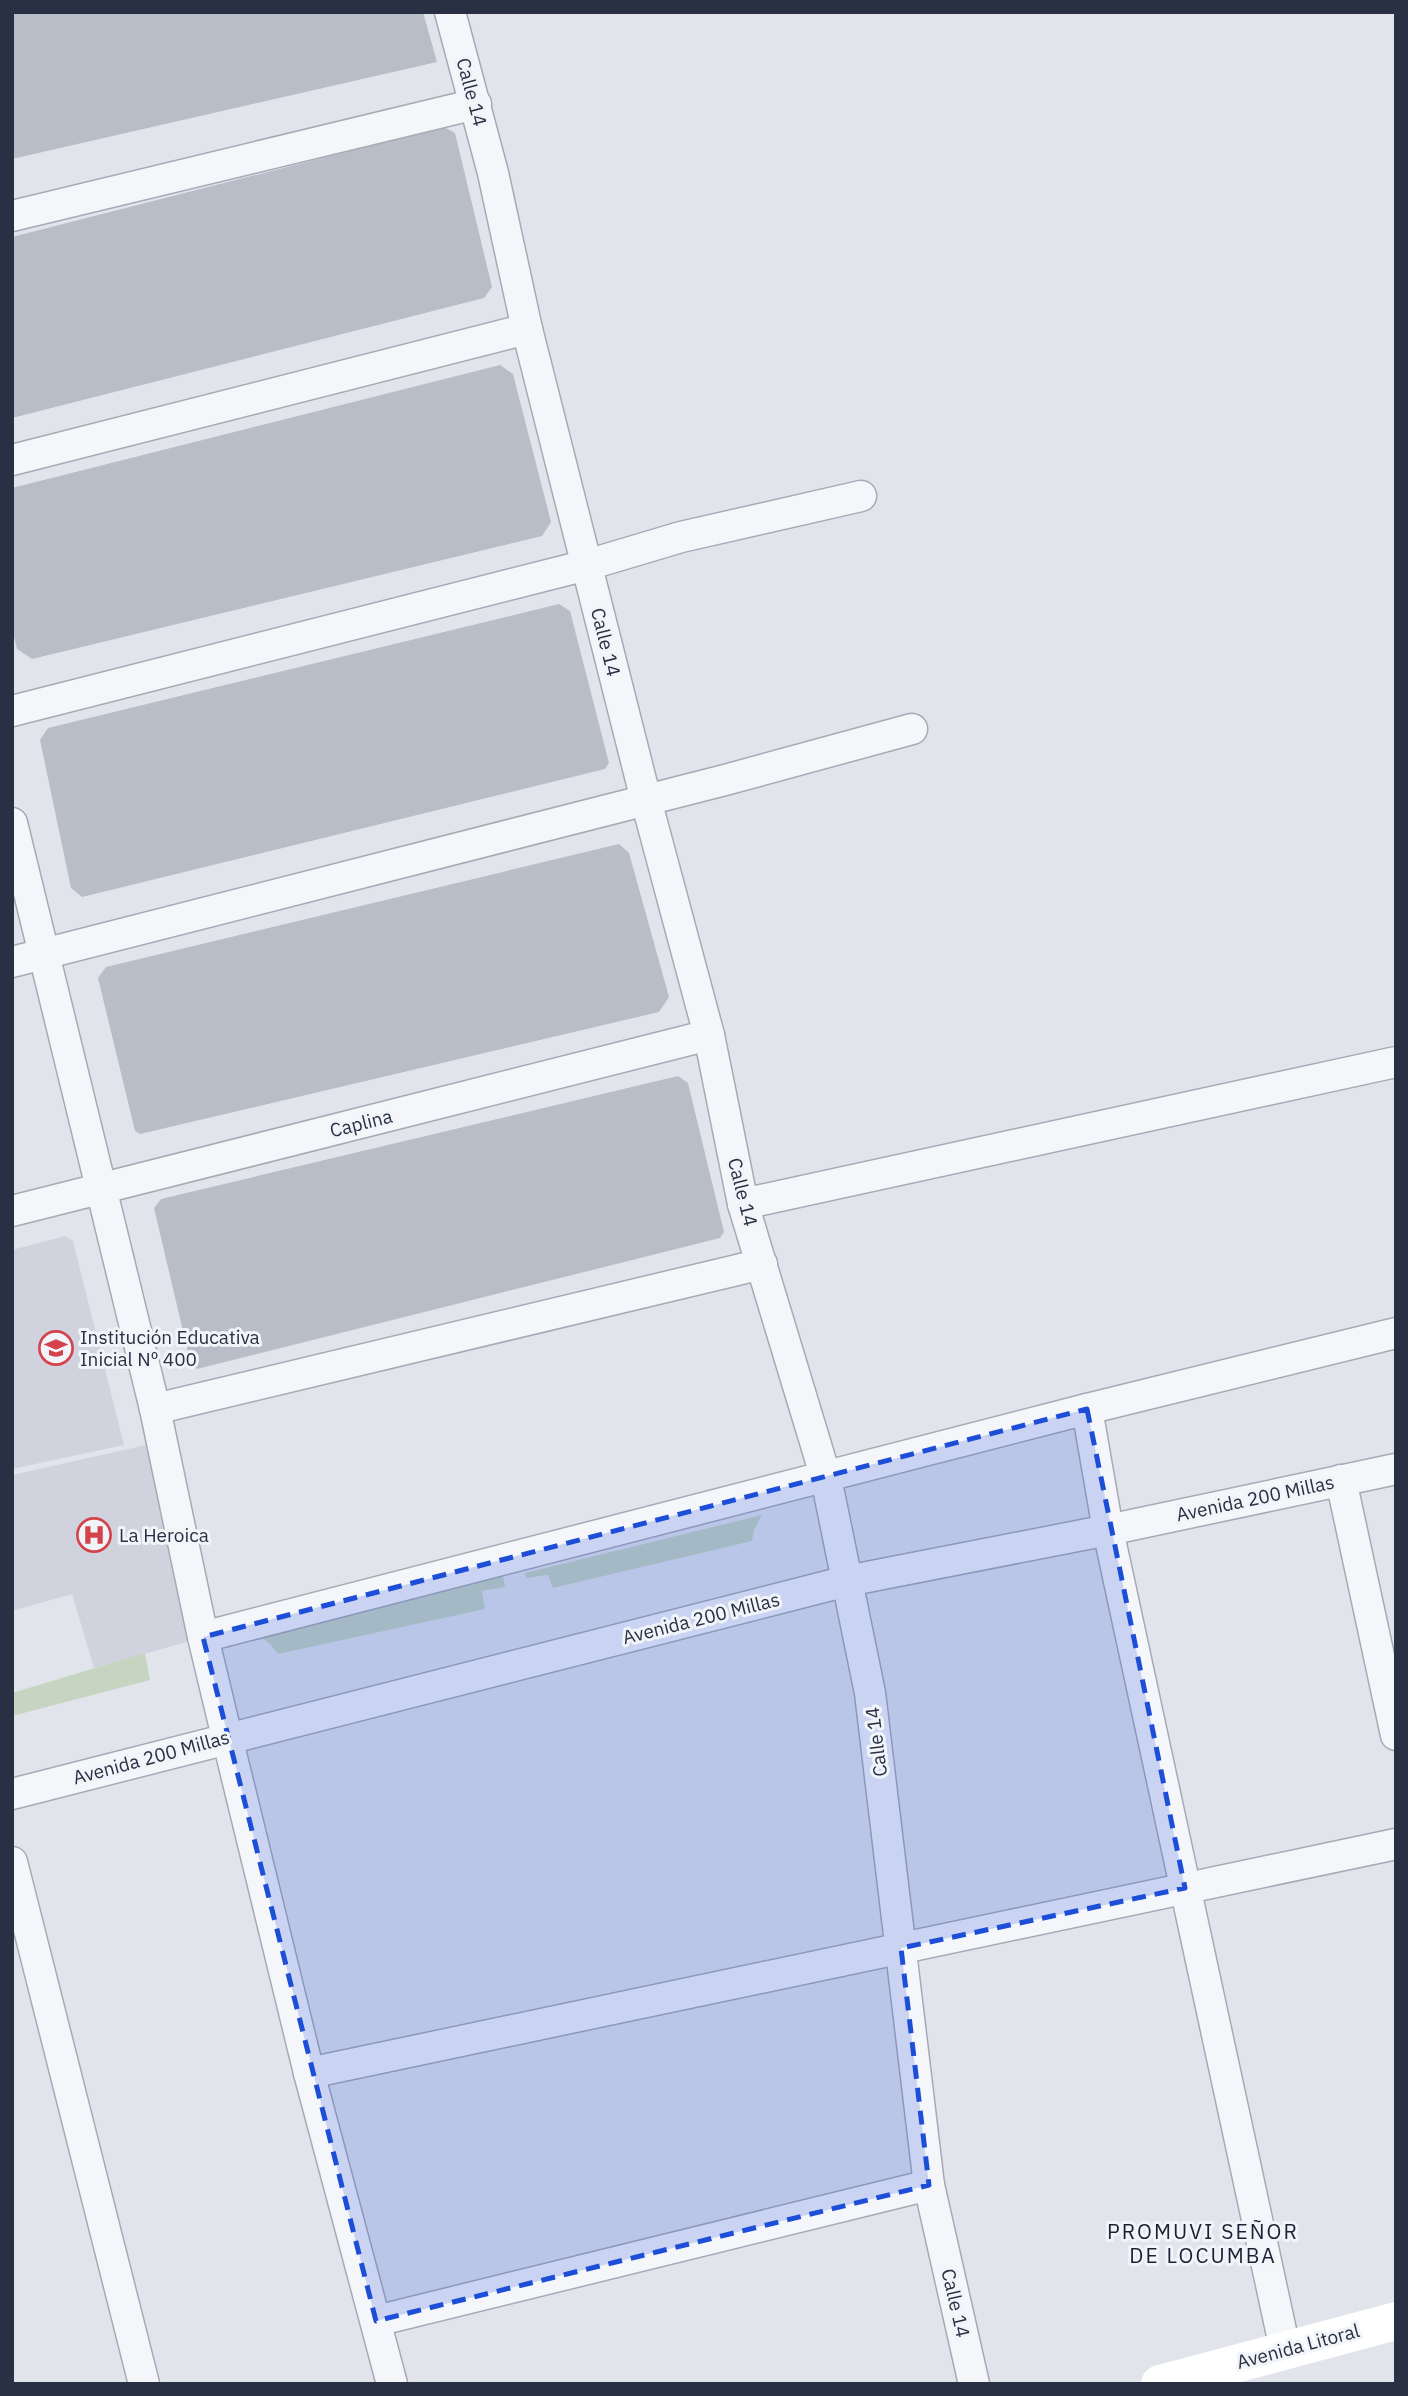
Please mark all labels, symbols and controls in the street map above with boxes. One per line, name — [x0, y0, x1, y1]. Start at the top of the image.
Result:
street label: Calle 14 — [451, 55, 493, 129]
street label: Calle 14 — [586, 605, 626, 679]
street label: Caplina — [327, 1104, 395, 1142]
street label: Calle 14 — [723, 1155, 763, 1229]
place label: Institución Educativa Inicial Nº 400 — [80, 1325, 260, 1371]
school or university icon: Institución Educativa Inicial Nº 400 — [37, 1329, 75, 1367]
street label: Avenida 200 Millas — [1174, 1470, 1336, 1526]
hospital icon: La Heroica — [75, 1516, 113, 1554]
place label: La Heroica — [119, 1523, 209, 1547]
street label: Avenida 200 Millas — [620, 1587, 782, 1649]
street label: Calle 14 — [860, 1706, 892, 1778]
street label: Avenida 200 Millas — [70, 1725, 232, 1789]
district label: PROMUVI SEÑOR DE LOCUMBA — [1107, 2217, 1299, 2269]
street label: Calle 14 — [936, 2266, 976, 2340]
street label: Avenida Litoral — [1234, 2318, 1362, 2374]

